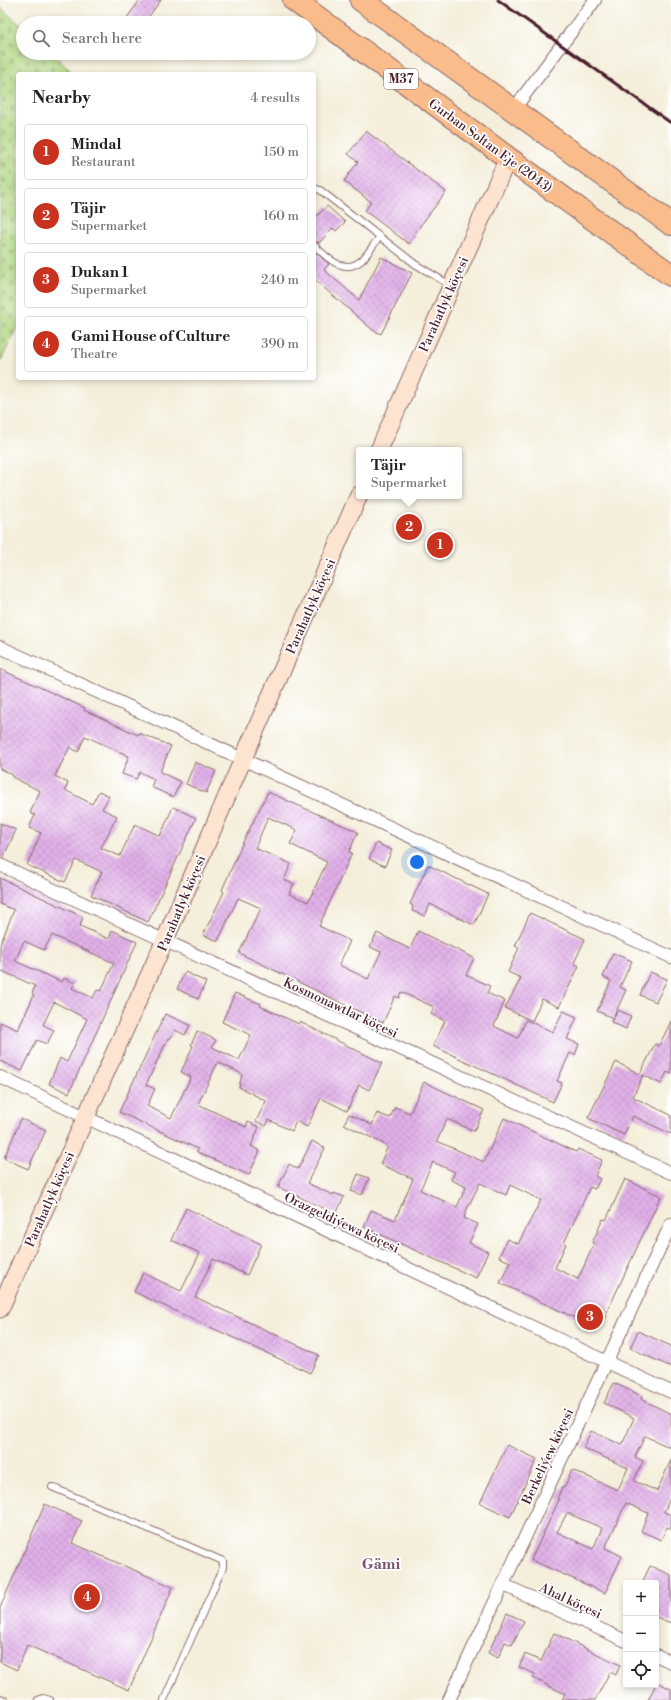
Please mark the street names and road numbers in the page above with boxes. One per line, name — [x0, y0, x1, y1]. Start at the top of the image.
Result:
road number: M37 — [384, 69, 418, 89]
street label: Gurban Soltan Eje (2043) — [426, 96, 555, 196]
street label: Parahatlyk köçesi — [416, 254, 472, 355]
street label: Parahatlyk köçesi — [283, 556, 339, 657]
street label: Parahatlyk köçesi — [154, 853, 209, 954]
street label: Kosmonawtlar köçesi — [281, 974, 401, 1042]
street label: Parahatlyk köçesi — [22, 1149, 78, 1250]
street label: Orazgeldiýewa köçesi — [281, 1189, 402, 1257]
street label: Berkeliýew köçesi — [518, 1406, 577, 1508]
street label: Ahal köçesi — [536, 1579, 604, 1622]

